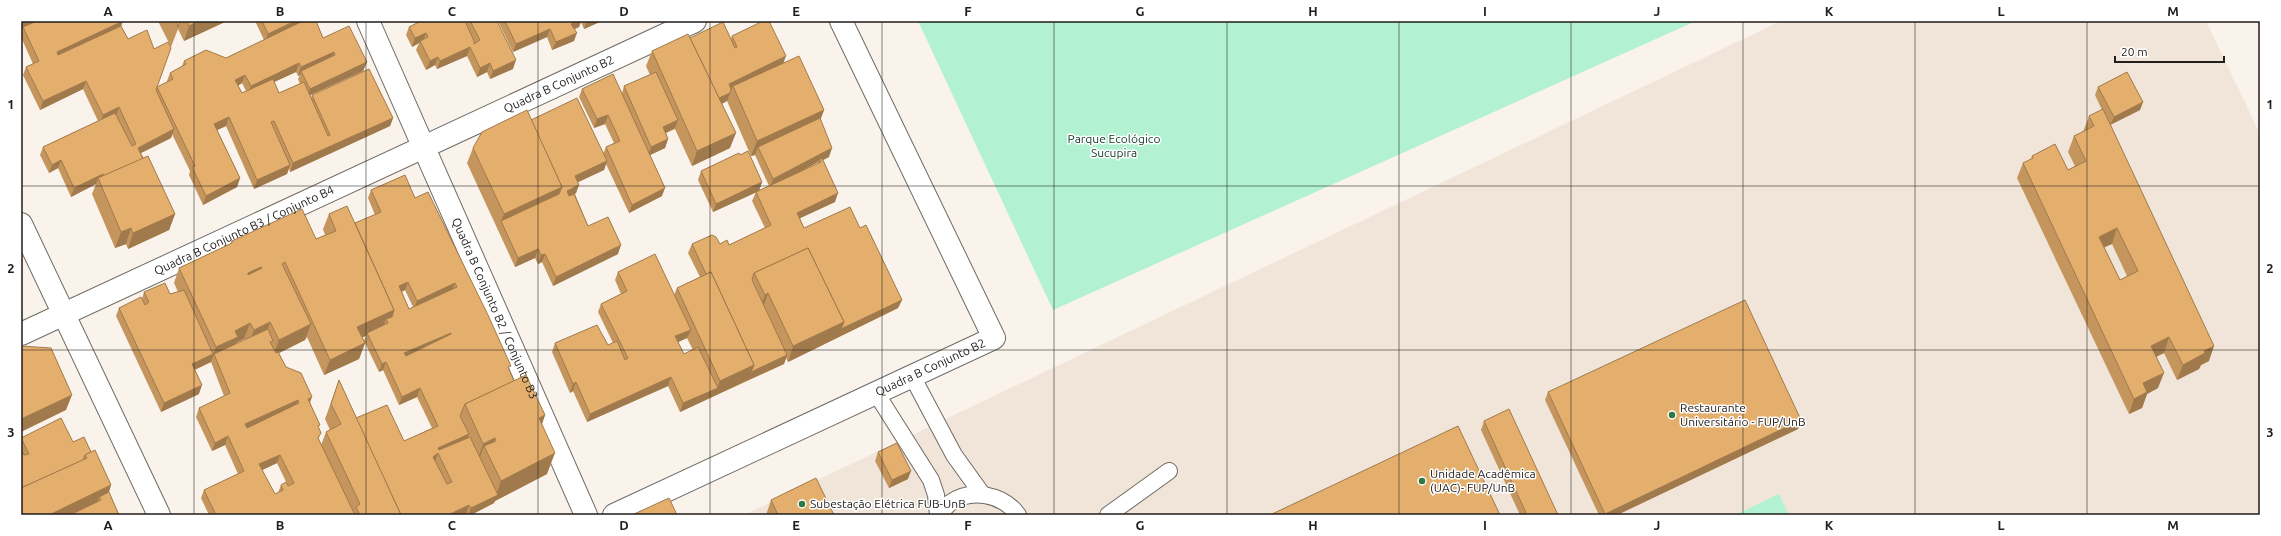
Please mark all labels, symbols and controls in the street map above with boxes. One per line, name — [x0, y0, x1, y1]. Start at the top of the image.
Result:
text: A — [103, 4, 113, 18]
text: B — [276, 4, 285, 18]
text: C — [448, 4, 457, 18]
text: D — [619, 4, 629, 18]
text: E — [792, 4, 800, 18]
text: F — [964, 4, 972, 18]
text: G — [1136, 4, 1145, 18]
text: H — [1308, 4, 1318, 18]
text: I — [1483, 4, 1487, 18]
text: J — [1654, 4, 1660, 18]
text: K — [1825, 4, 1834, 18]
text: L — [1997, 4, 2005, 18]
text: M — [2167, 4, 2179, 18]
scale bar — [2115, 38, 2224, 64]
text: 20 m — [2121, 45, 2148, 58]
street label: Quadra B Conjunto B2 — [501, 53, 616, 115]
text: 1 — [7, 97, 15, 111]
text: 1 — [2266, 97, 2274, 111]
park label: Parque Ecológico Sucupira — [1068, 132, 1160, 159]
street label: Quadra B Conjunto B3 / Conjunto B4 — [152, 183, 336, 277]
street label: Quadra B Conjunto B2 / Conjunto B3 — [450, 215, 541, 401]
text: 2 — [7, 261, 15, 275]
text: 2 — [2266, 261, 2274, 275]
street label: Quadra B Conjunto B2 — [873, 336, 987, 398]
place label: Restaurante Universitário - FUP/UnB — [1680, 401, 1806, 428]
marker: Restaurante Universitário - FUP/UnB — [1667, 410, 1677, 420]
text: 3 — [7, 425, 15, 439]
text: 3 — [2266, 425, 2274, 439]
place label: Unidade Acadêmica (UAC)- FUP/UnB — [1430, 467, 1536, 495]
marker: Unidade Acadêmica (UAC)- FUP/UnB — [1417, 476, 1427, 486]
place label: Subestação Elétrica FUB-UnB — [810, 497, 966, 510]
marker: Subestação Elétrica FUB-UnB — [797, 499, 807, 509]
text: A — [103, 518, 113, 532]
text: B — [276, 518, 285, 532]
text: C — [448, 518, 457, 532]
text: D — [619, 518, 629, 532]
text: E — [792, 518, 800, 532]
text: F — [964, 518, 972, 532]
text: G — [1136, 518, 1145, 532]
text: H — [1308, 518, 1318, 532]
text: I — [1483, 518, 1487, 532]
text: J — [1654, 518, 1660, 532]
text: K — [1825, 518, 1834, 532]
text: L — [1997, 518, 2005, 532]
text: M — [2167, 518, 2179, 532]

